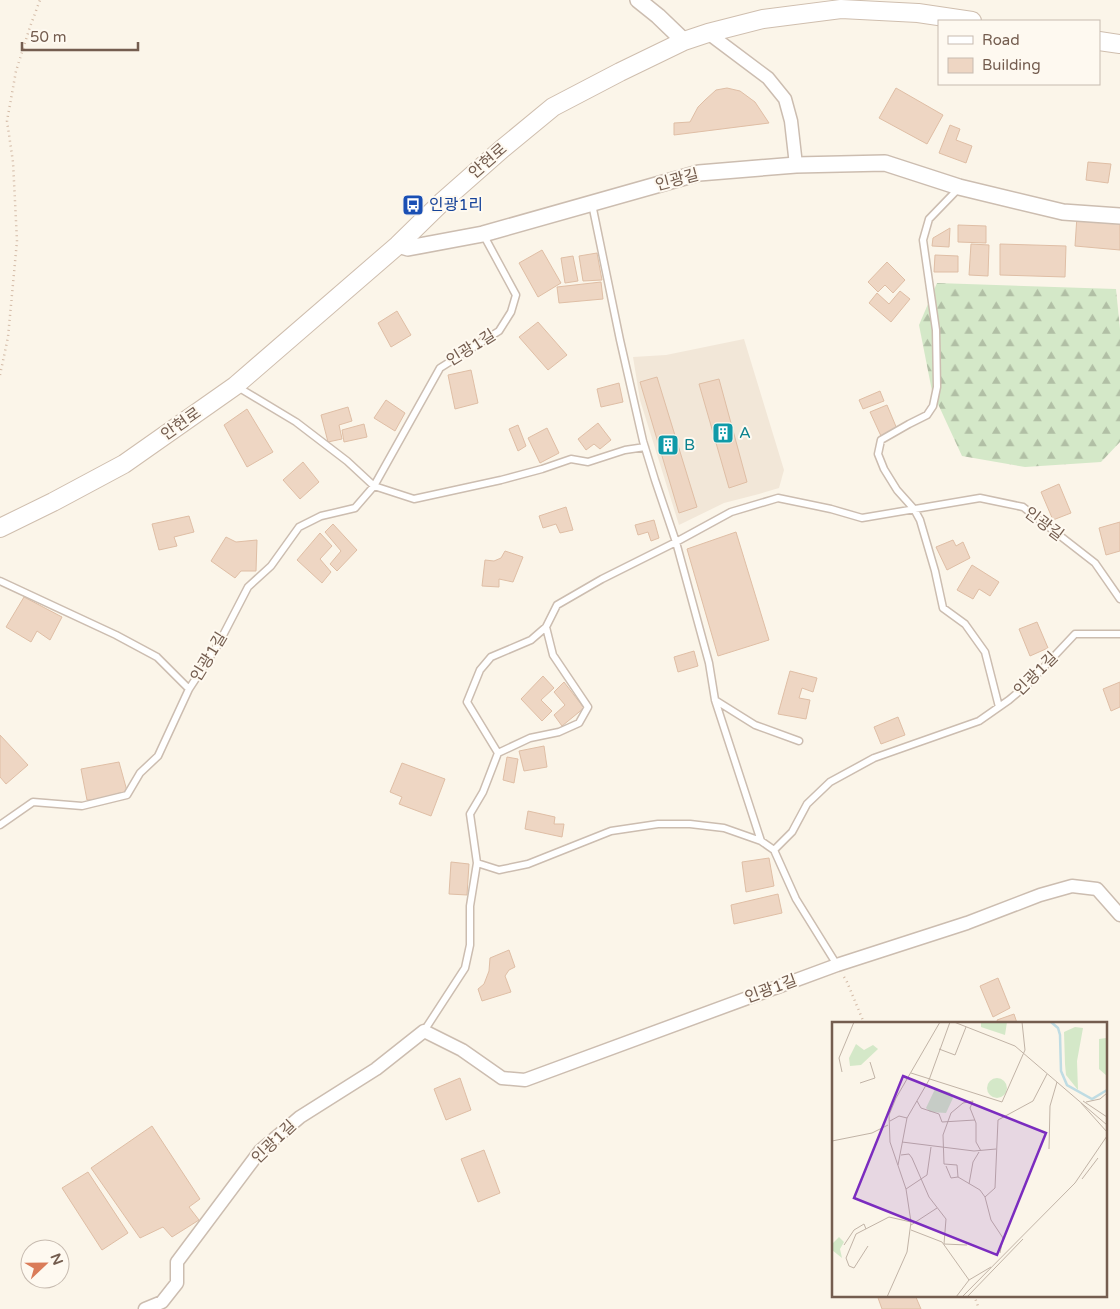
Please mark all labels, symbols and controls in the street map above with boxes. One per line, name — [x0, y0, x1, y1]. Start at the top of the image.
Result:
scale bar — [22, 20, 139, 52]
legend — [938, 20, 1100, 85]
text: 50 m — [30, 28, 67, 46]
text: Road — [982, 31, 1020, 49]
text: Building — [982, 56, 1041, 74]
street label: 안현로 — [465, 139, 511, 183]
street label: 인광길 — [653, 165, 701, 195]
bus stop icon: 인광1리 — [401, 193, 425, 217]
place label: 인광1리 — [429, 195, 483, 215]
street label: 인광1길 — [443, 325, 499, 371]
street label: 안현로 — [157, 403, 205, 445]
building icon: A — [711, 421, 735, 445]
place label: A — [739, 423, 751, 443]
building icon: B — [656, 433, 680, 457]
place label: B — [684, 435, 695, 455]
street label: 인광길 — [1020, 503, 1068, 545]
street label: 인광1길 — [186, 629, 232, 685]
street label: 인광1길 — [1010, 648, 1062, 700]
street label: 인광1길 — [742, 970, 800, 1008]
inset map — [832, 1022, 1108, 1296]
street label: 인광1길 — [248, 1116, 300, 1168]
north arrow — [20, 1239, 70, 1289]
text: N — [47, 1251, 67, 1268]

